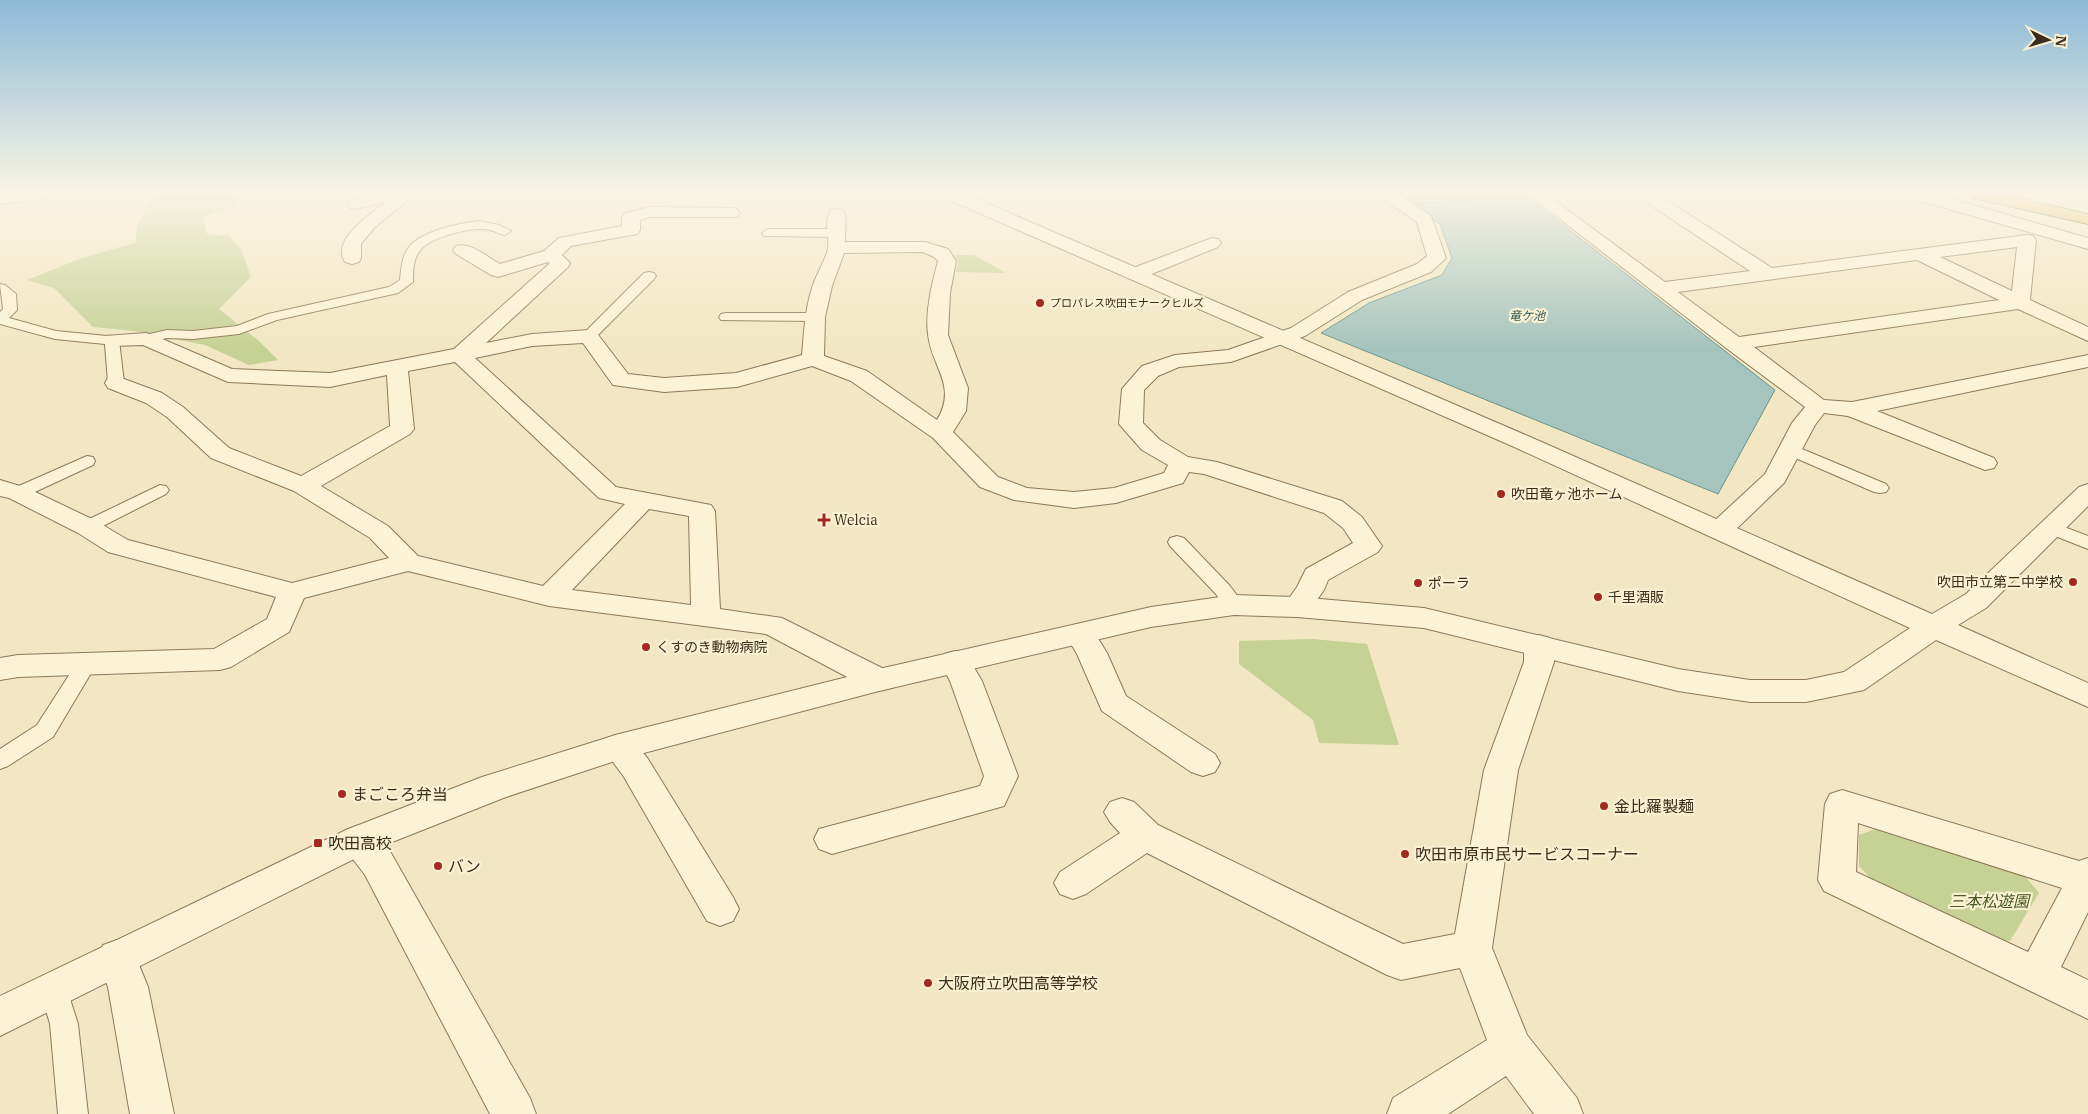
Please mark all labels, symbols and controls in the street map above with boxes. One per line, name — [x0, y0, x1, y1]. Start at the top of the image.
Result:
north arrow — [2023, 15, 2073, 65]
text: N — [2052, 35, 2070, 47]
place label: プロパレス吹田モナークヒルズ — [1050, 296, 1204, 310]
marker: プロパレス吹田モナークヒルズ — [1034, 297, 1046, 309]
water label: 竜ケ池 — [1509, 308, 1546, 323]
place label: 吹田竜ヶ池ホーム — [1511, 485, 1623, 503]
marker: 吹田竜ヶ池ホーム — [1495, 488, 1507, 500]
place label: Welcia — [834, 511, 878, 529]
marker: Welcia — [818, 514, 830, 526]
place label: 吹田市立第二中学校 — [1937, 573, 2063, 591]
place label: ポーラ — [1428, 574, 1470, 592]
marker: 吹田市立第二中学校 — [2067, 576, 2079, 588]
marker: ポーラ — [1412, 577, 1424, 589]
place label: 千里酒販 — [1608, 588, 1664, 606]
marker: 千里酒販 — [1592, 591, 1604, 603]
place label: くすのき動物病院 — [656, 638, 768, 656]
marker: くすのき動物病院 — [640, 641, 652, 653]
place label: まごころ弁当 — [352, 784, 448, 804]
marker: まごころ弁当 — [336, 788, 348, 800]
place label: 金比羅製麺 — [1614, 796, 1694, 816]
marker: 金比羅製麺 — [1598, 800, 1610, 812]
place label: 吹田高校 — [328, 833, 392, 853]
marker: 吹田高校 — [312, 837, 324, 849]
place label: 吹田市原市民サービスコーナー — [1415, 844, 1639, 864]
marker: 吹田市原市民サービスコーナー — [1399, 848, 1411, 860]
place label: バン — [448, 856, 481, 876]
marker: バン — [432, 860, 444, 872]
park label: 三本松遊園 — [1949, 891, 2031, 911]
place label: 大阪府立吹田高等学校 — [938, 973, 1098, 993]
marker: 大阪府立吹田高等学校 — [922, 977, 934, 989]

